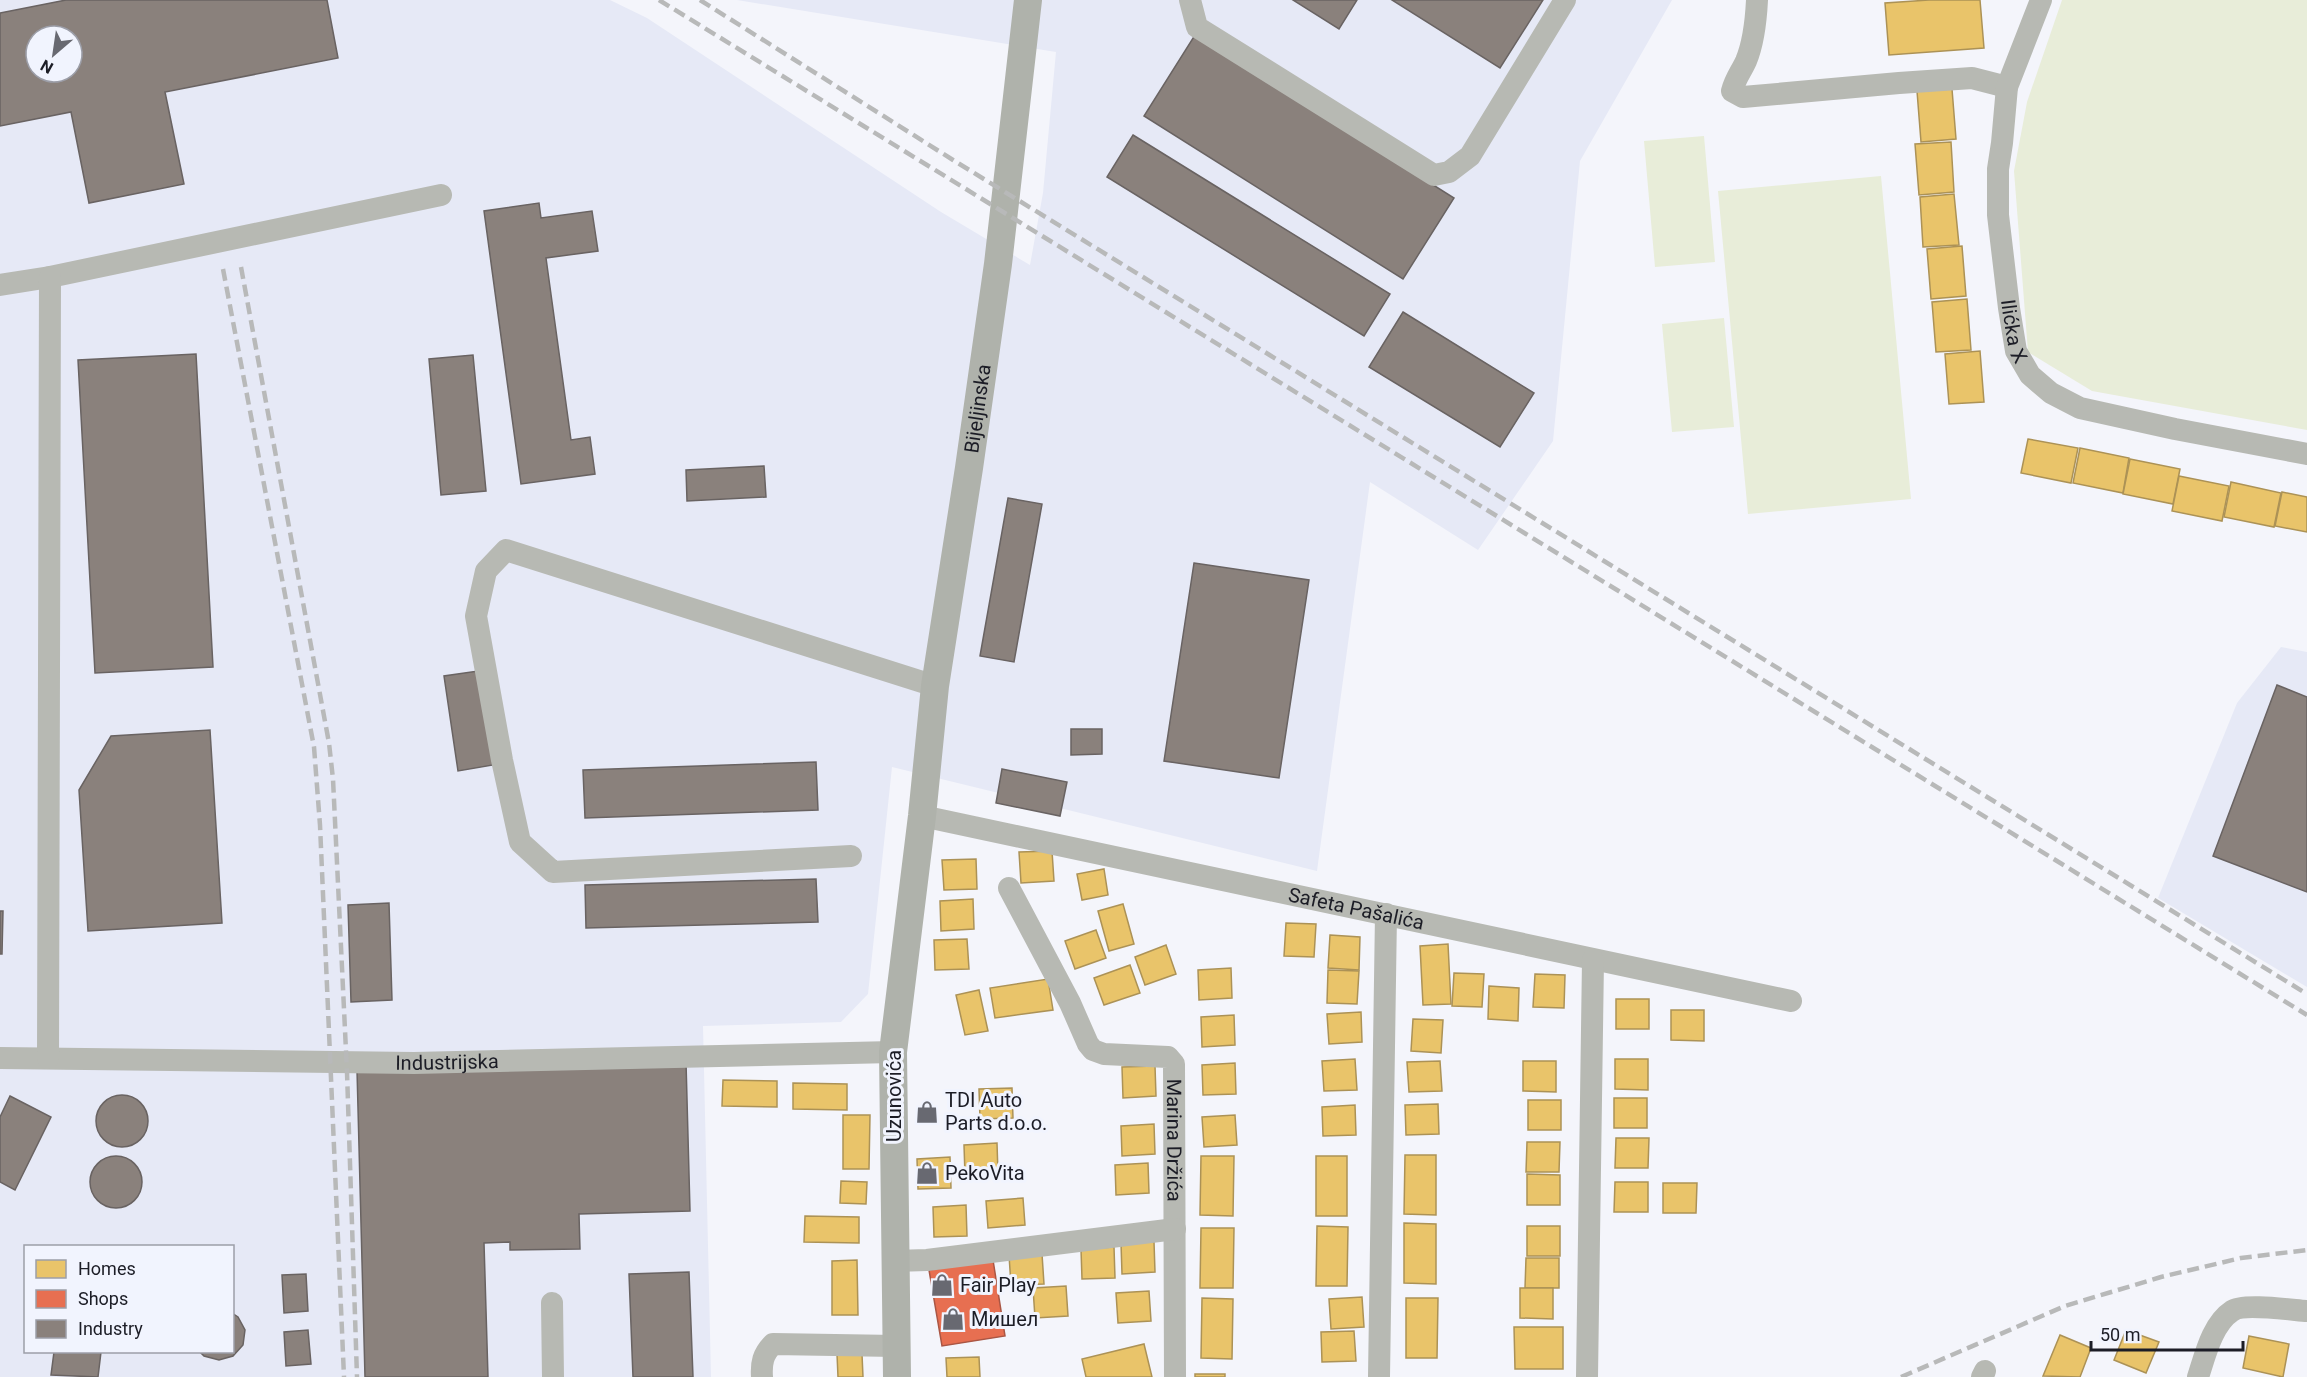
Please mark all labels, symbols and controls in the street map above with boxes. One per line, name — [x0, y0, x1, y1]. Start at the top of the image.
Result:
north arrow — [24, 24, 84, 84]
text: N — [37, 56, 57, 78]
street label: Ilićka X — [1996, 298, 2033, 368]
street label: Bijeljinska — [959, 363, 996, 455]
street label: Safeta Pašalića — [1286, 882, 1426, 935]
street label: Industrijska — [395, 1049, 499, 1075]
street label: Uzunovića — [882, 1050, 906, 1142]
street label: Marina Držića — [1162, 1079, 1186, 1202]
place label: TDI Auto Parts d.o.o. — [945, 1088, 1047, 1135]
shop icon: TDI Auto Parts d.o.o. — [914, 1099, 940, 1125]
shop icon: PekoVita — [914, 1160, 940, 1186]
place label: PekoVita — [945, 1161, 1025, 1185]
legend — [24, 1245, 234, 1353]
text: Homes — [78, 1258, 136, 1279]
shop icon: Fair Play — [929, 1272, 955, 1298]
place label: Fair Play — [960, 1273, 1036, 1297]
text: Shops — [78, 1288, 128, 1309]
shop icon: Мишел — [940, 1306, 966, 1332]
place label: Мишел — [971, 1307, 1038, 1331]
scale bar — [2091, 1314, 2242, 1352]
text: Industry — [78, 1318, 143, 1339]
text: 50 m — [2100, 1324, 2140, 1345]

